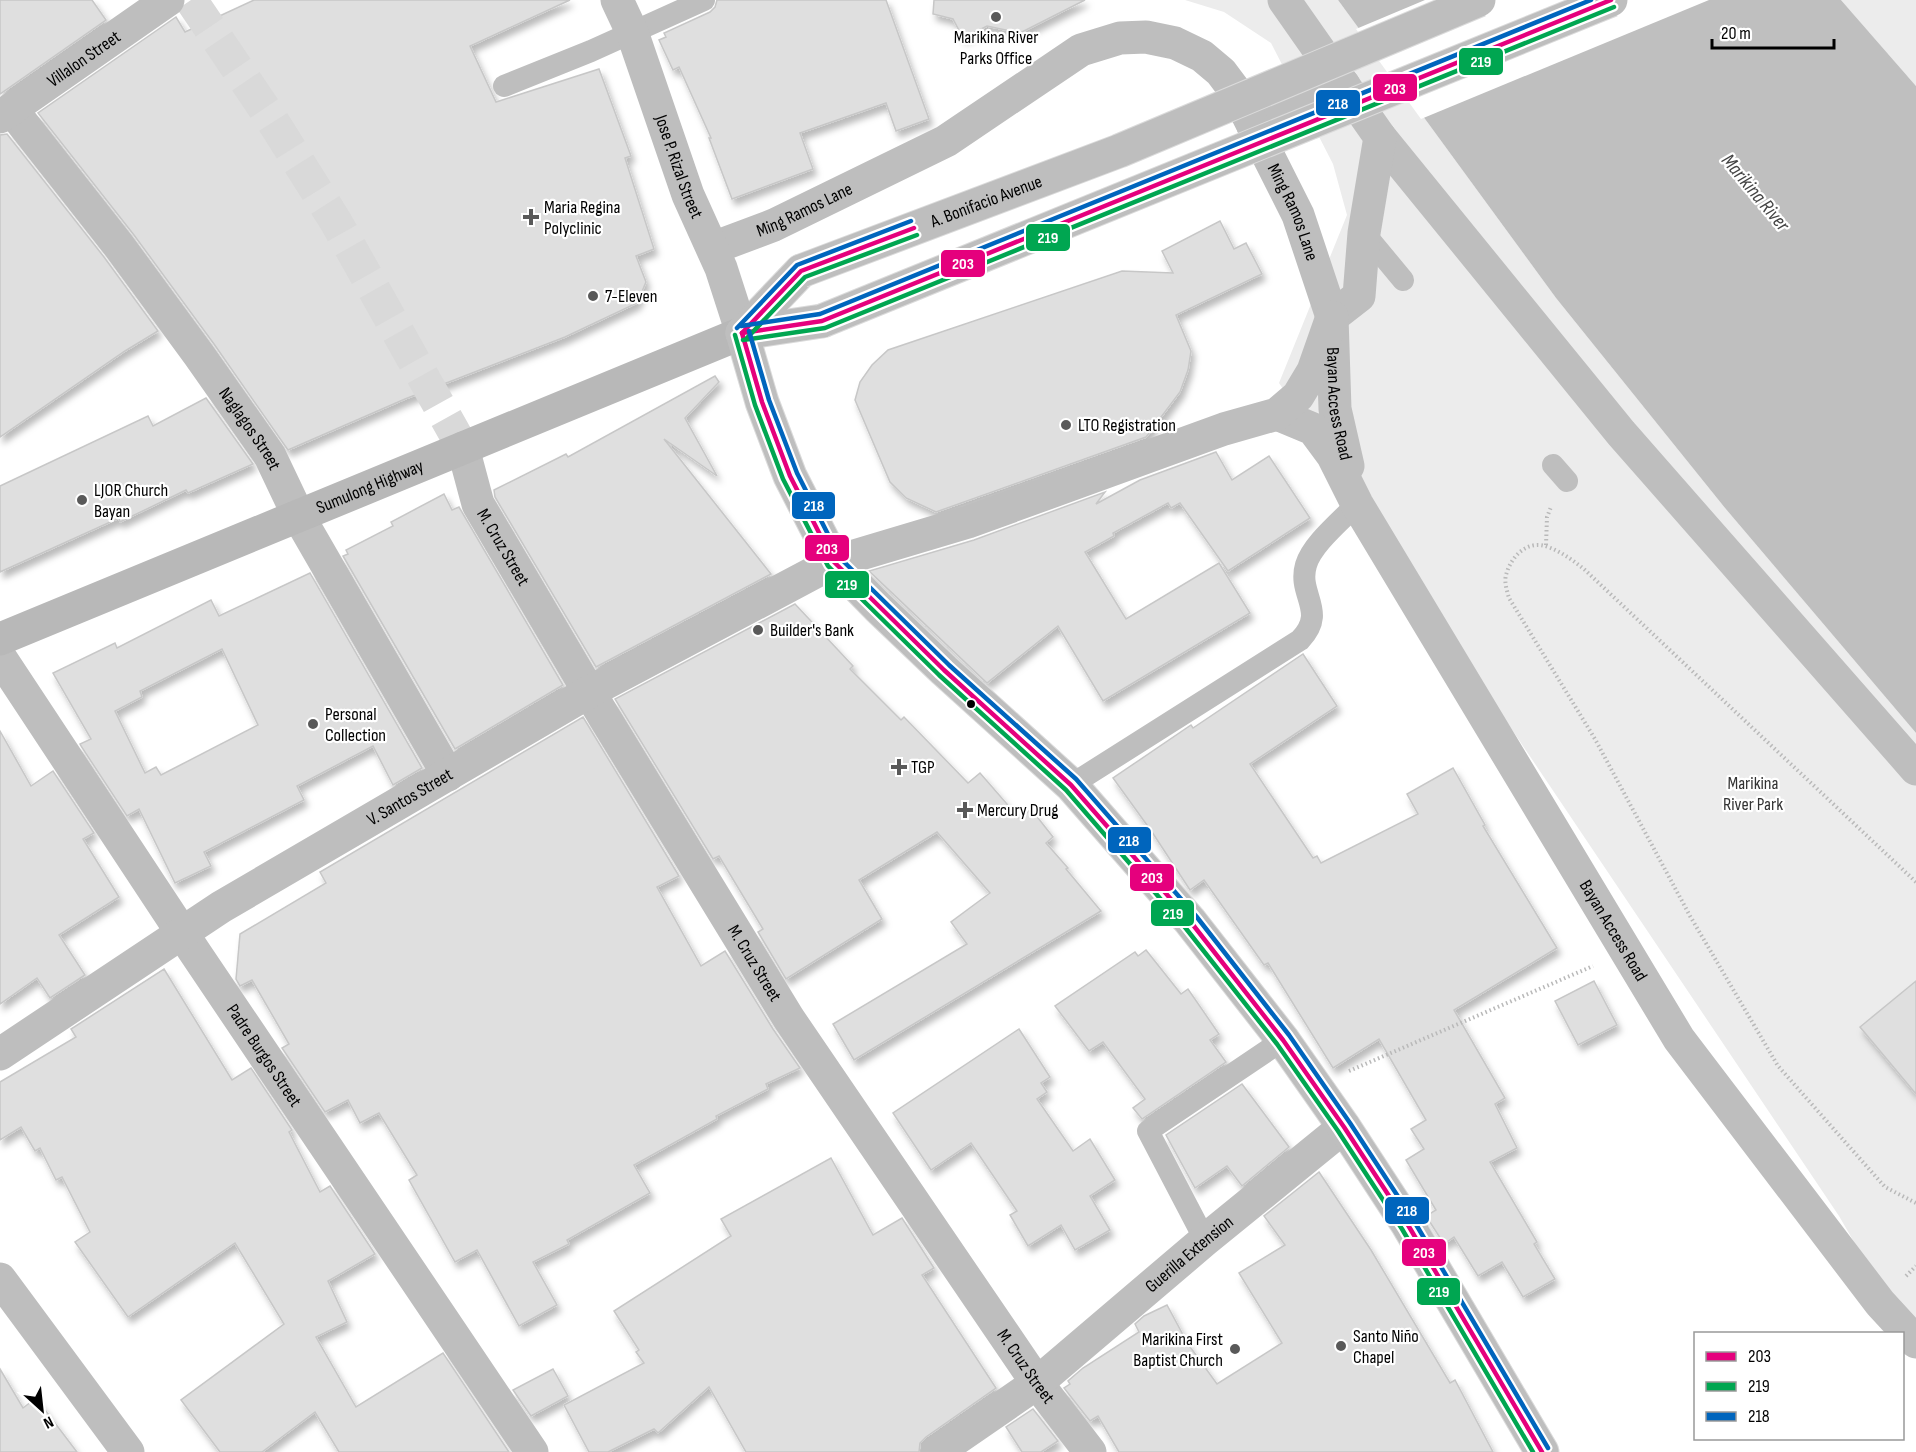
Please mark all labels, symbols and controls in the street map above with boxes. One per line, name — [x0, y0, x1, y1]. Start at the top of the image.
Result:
marker: Marikina River Parks Office — [989, 10, 1003, 24]
scale bar — [1712, 12, 1834, 50]
text: 20 m — [1721, 23, 1751, 44]
street label: Villalon Street — [43, 26, 125, 92]
place label: Marikina River Parks Office — [954, 27, 1038, 69]
line badge: 219 — [1458, 47, 1504, 76]
text: 219 — [1471, 53, 1491, 72]
line badge: 203 — [1372, 73, 1418, 102]
text: 203 — [1384, 80, 1406, 99]
line badge: 218 — [1315, 89, 1361, 117]
text: 218 — [1328, 95, 1349, 114]
street label: Jose P. Rizal Street — [650, 111, 707, 222]
water label: Marikina River — [1716, 149, 1795, 237]
street label: Ming Ramos Lane — [1263, 160, 1323, 264]
street label: A. Bonifacio Avenue — [927, 171, 1045, 233]
street label: Ming Ramos Lane — [754, 178, 856, 242]
place label: Maria Regina Polyclinic — [544, 197, 620, 239]
marker: Maria Regina Polyclinic — [522, 208, 540, 226]
line badge: 219 — [1025, 223, 1071, 252]
text: 219 — [1038, 229, 1058, 248]
line badge: 203 — [940, 249, 986, 278]
text: 203 — [952, 255, 974, 274]
place label: 7-Eleven — [605, 286, 658, 307]
marker: 7-Eleven — [586, 289, 600, 303]
street label: Bayan Access Road — [1322, 347, 1356, 462]
street label: Naglagos Street — [214, 384, 285, 474]
place label: LTO Registration — [1078, 415, 1176, 436]
marker: LTO Registration — [1059, 418, 1073, 432]
street label: Sumulong Highway — [313, 455, 427, 518]
place label: LJOR Church Bayan — [94, 480, 168, 522]
line badge: 218 — [791, 491, 836, 520]
marker: LJOR Church Bayan — [75, 493, 89, 507]
text: 218 — [804, 497, 825, 516]
street label: M. Cruz Street — [472, 505, 534, 590]
line badge: 203 — [804, 534, 850, 562]
text: 203 — [816, 540, 838, 559]
line badge: 219 — [824, 570, 870, 599]
text: 219 — [837, 576, 857, 595]
place label: Builder's Bank — [770, 620, 854, 641]
marker: Builder's Bank — [751, 623, 765, 637]
unlabelled marker — [965, 698, 977, 710]
place label: Personal Collection — [325, 704, 386, 746]
marker: Personal Collection — [306, 717, 320, 731]
place label: TGP — [911, 757, 935, 778]
marker: TGP — [892, 760, 906, 774]
street label: V. Santos Street — [363, 764, 457, 830]
park label: Marikina River Park — [1723, 773, 1783, 815]
place label: Mercury Drug — [977, 800, 1058, 821]
marker: Mercury Drug — [958, 803, 972, 817]
line badge: 218 — [1107, 826, 1152, 854]
text: 218 — [1119, 832, 1140, 851]
line badge: 203 — [1129, 863, 1175, 892]
text: 203 — [1141, 869, 1163, 888]
street label: Bayan Access Road — [1575, 876, 1652, 985]
line badge: 219 — [1150, 899, 1195, 927]
text: 219 — [1163, 905, 1183, 924]
street label: M. Cruz Street — [723, 921, 786, 1006]
street label: Padre Burgos Street — [222, 1000, 306, 1111]
line badge: 218 — [1384, 1196, 1430, 1225]
text: 218 — [1397, 1202, 1418, 1221]
street label: Guerilla Extension — [1141, 1211, 1238, 1297]
line badge: 203 — [1401, 1238, 1447, 1267]
text: 203 — [1413, 1244, 1435, 1263]
line badge: 219 — [1416, 1277, 1461, 1306]
text: 219 — [1429, 1283, 1449, 1302]
street label: M. Cruz Street — [992, 1325, 1059, 1408]
place label: Santo Niño Chapel — [1353, 1326, 1419, 1368]
place label: Marikina First Baptist Church — [1133, 1329, 1223, 1371]
legend — [1694, 1332, 1904, 1440]
marker: Santo Niño Chapel — [1334, 1339, 1348, 1353]
marker: Marikina First Baptist Church — [1228, 1342, 1242, 1356]
text: 203 — [1748, 1346, 1771, 1367]
text: 219 — [1748, 1376, 1770, 1397]
north arrow — [12, 1380, 72, 1440]
text: 218 — [1748, 1406, 1770, 1427]
text: N — [40, 1412, 56, 1432]

